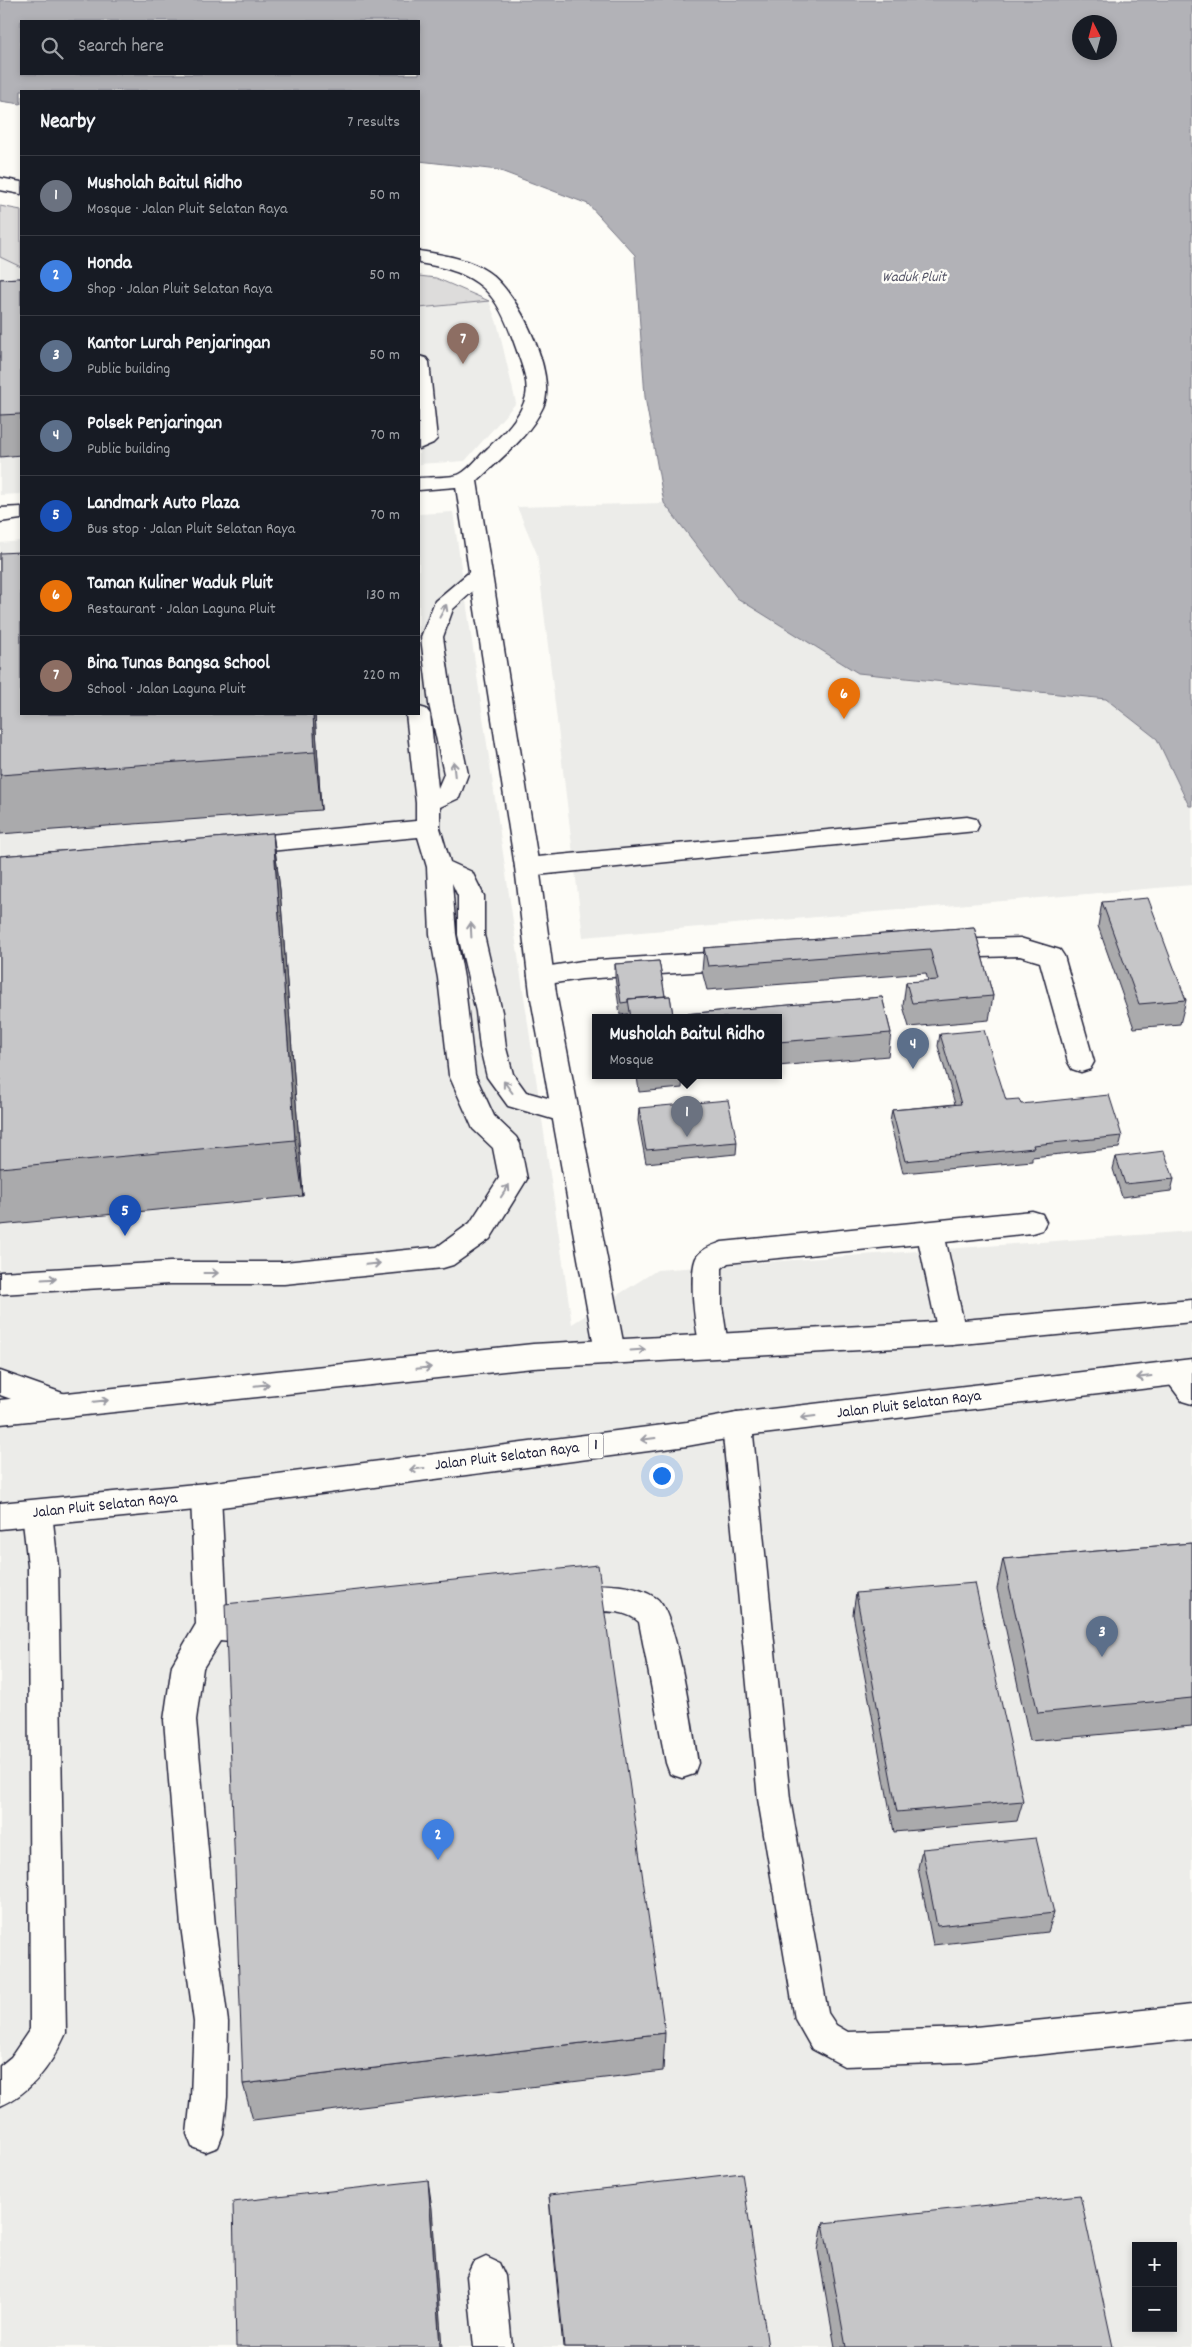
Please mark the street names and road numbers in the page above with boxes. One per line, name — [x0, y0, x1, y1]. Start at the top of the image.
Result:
street label: Jalan Pluit Selatan Raya — [835, 1385, 983, 1425]
road number: 1 — [588, 1434, 604, 1458]
street label: Jalan Pluit Selatan Raya — [433, 1437, 581, 1477]
street label: Jalan Pluit Selatan Raya — [32, 1487, 179, 1525]

